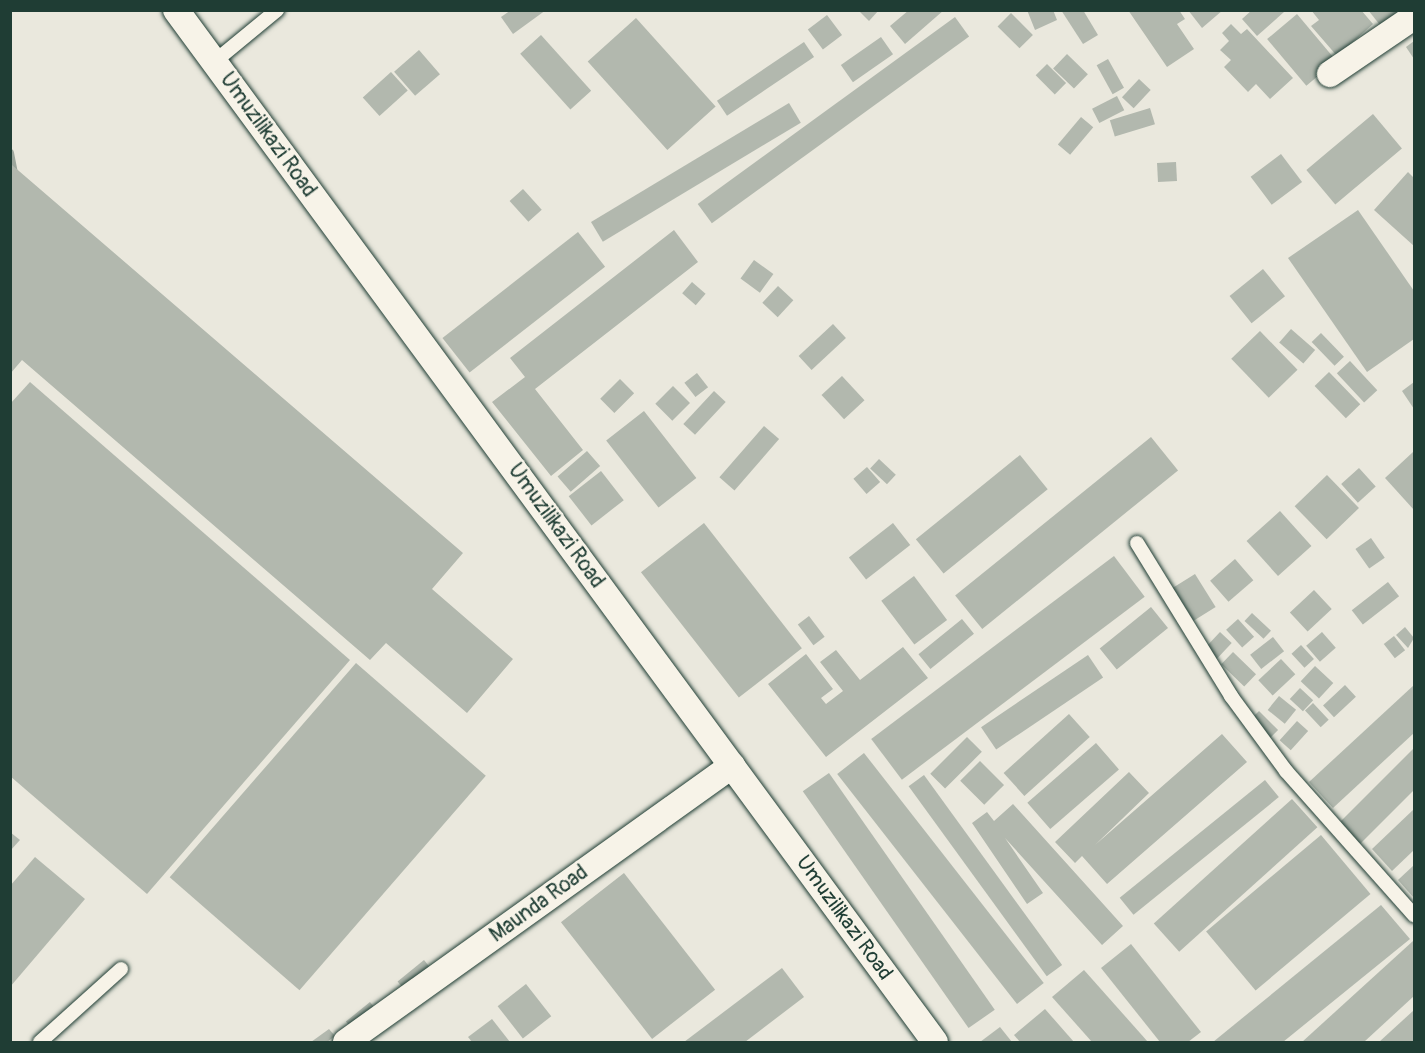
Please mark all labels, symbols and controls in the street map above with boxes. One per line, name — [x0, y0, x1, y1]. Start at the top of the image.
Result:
street label: Umuzilikazi Road — [214, 68, 322, 202]
street label: Umuzilikazi Road — [502, 459, 610, 593]
street label: Umuzilikazi Road — [790, 851, 898, 985]
street label: Maunda Road — [485, 860, 593, 948]

